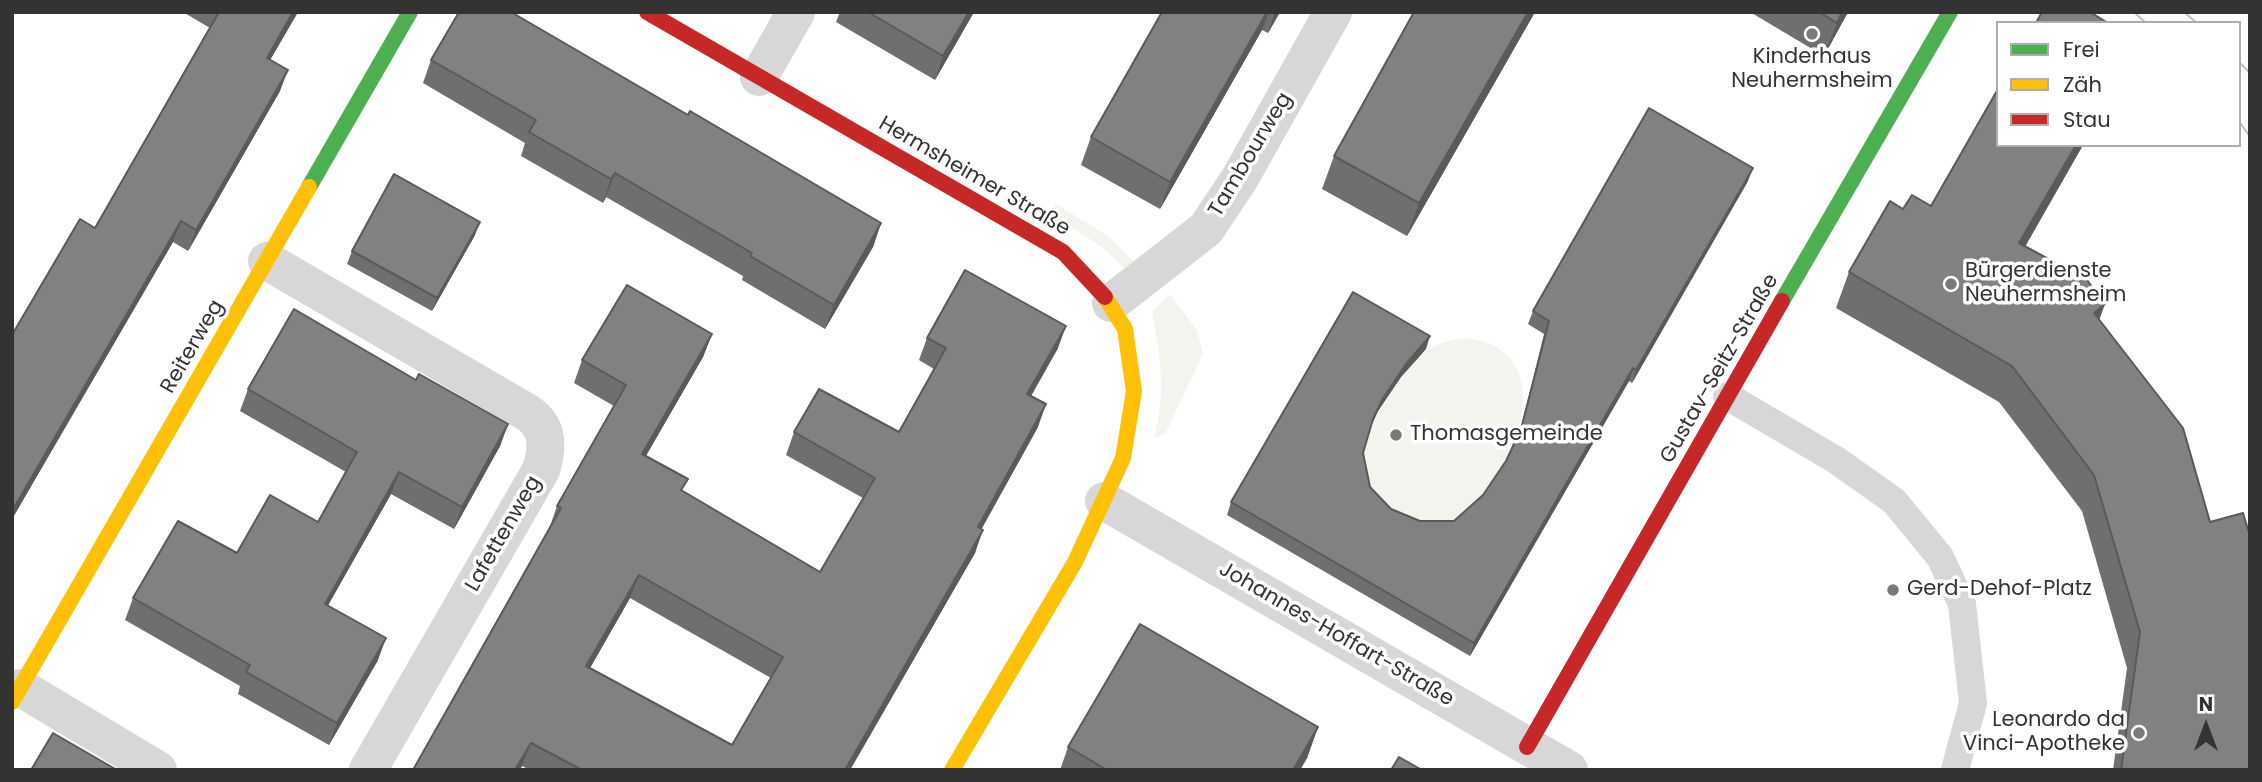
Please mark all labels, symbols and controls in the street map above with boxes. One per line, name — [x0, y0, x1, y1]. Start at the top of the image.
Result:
legend — [1996, 21, 2241, 147]
marker: Kinderhaus Neuhermsheim — [1804, 26, 1820, 42]
text: Frei — [2063, 35, 2100, 64]
place label: Kinderhaus Neuhermsheim — [1731, 45, 1893, 95]
text: Zäh — [2063, 70, 2102, 99]
street label: Tambourweg — [1204, 88, 1298, 222]
text: Stau — [2063, 105, 2111, 134]
street label: Hermsheimer Straße — [874, 112, 1074, 242]
place label: Bürgerdienste Neuhermsheim — [1965, 259, 2126, 309]
street label: Gustav-Seitz-Straße — [1655, 270, 1785, 468]
marker: Bürgerdienste Neuhermsheim — [1943, 276, 1959, 292]
street label: Reiterweg — [156, 296, 230, 398]
place label: Thomasgemeinde — [1410, 422, 1603, 448]
marker: Thomasgemeinde — [1388, 427, 1404, 443]
street label: Lafettenweg — [461, 472, 547, 596]
street label: Johannes-Hoffart-Straße — [1214, 557, 1458, 713]
place label: Gerd-Dehof-Platz — [1907, 577, 2092, 603]
marker: Gerd-Dehof-Platz — [1885, 582, 1901, 598]
north arrow — [2171, 691, 2241, 761]
text: N — [2199, 691, 2213, 718]
place label: Leonardo da Vinci-Apotheke — [1963, 708, 2125, 758]
marker: Leonardo da Vinci-Apotheke — [2131, 725, 2147, 741]

